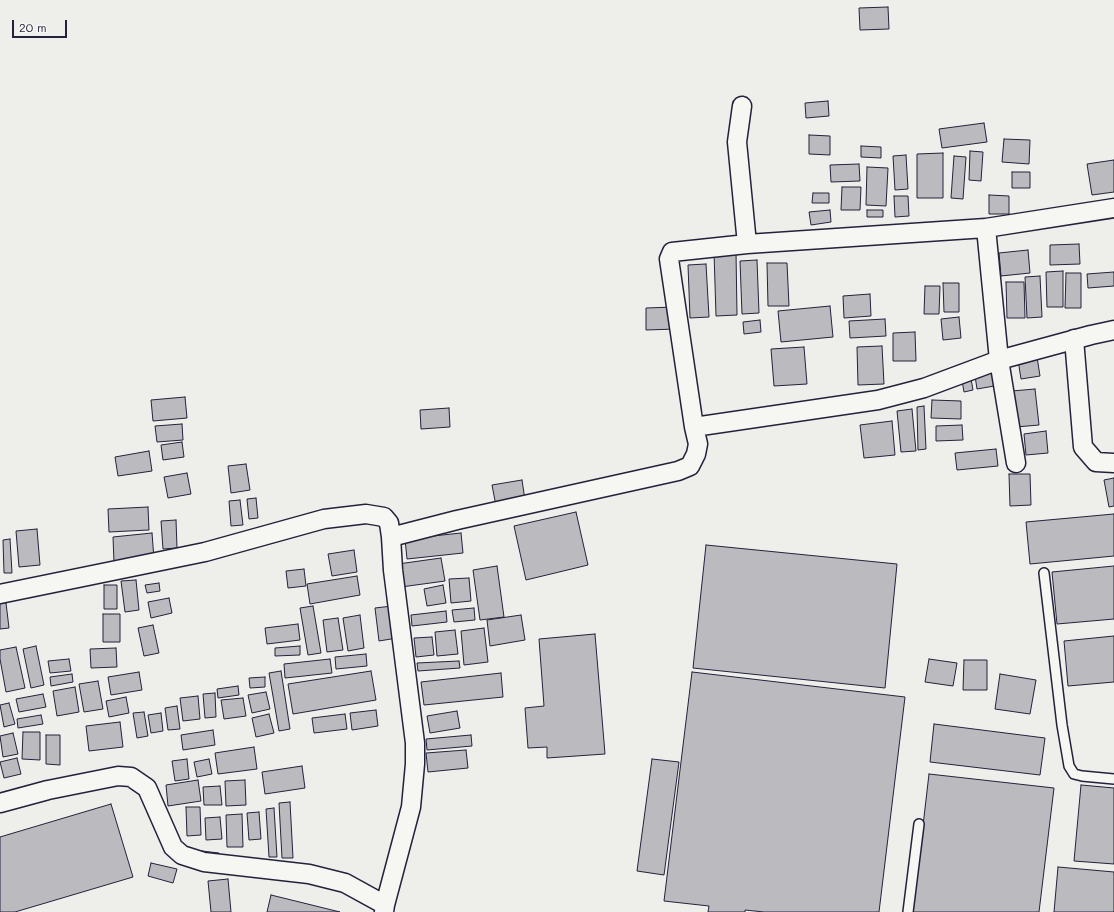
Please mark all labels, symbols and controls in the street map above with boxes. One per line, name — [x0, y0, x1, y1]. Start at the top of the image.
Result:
scale bar — [14, 12, 69, 38]
text: 20 m — [19, 19, 47, 35]

